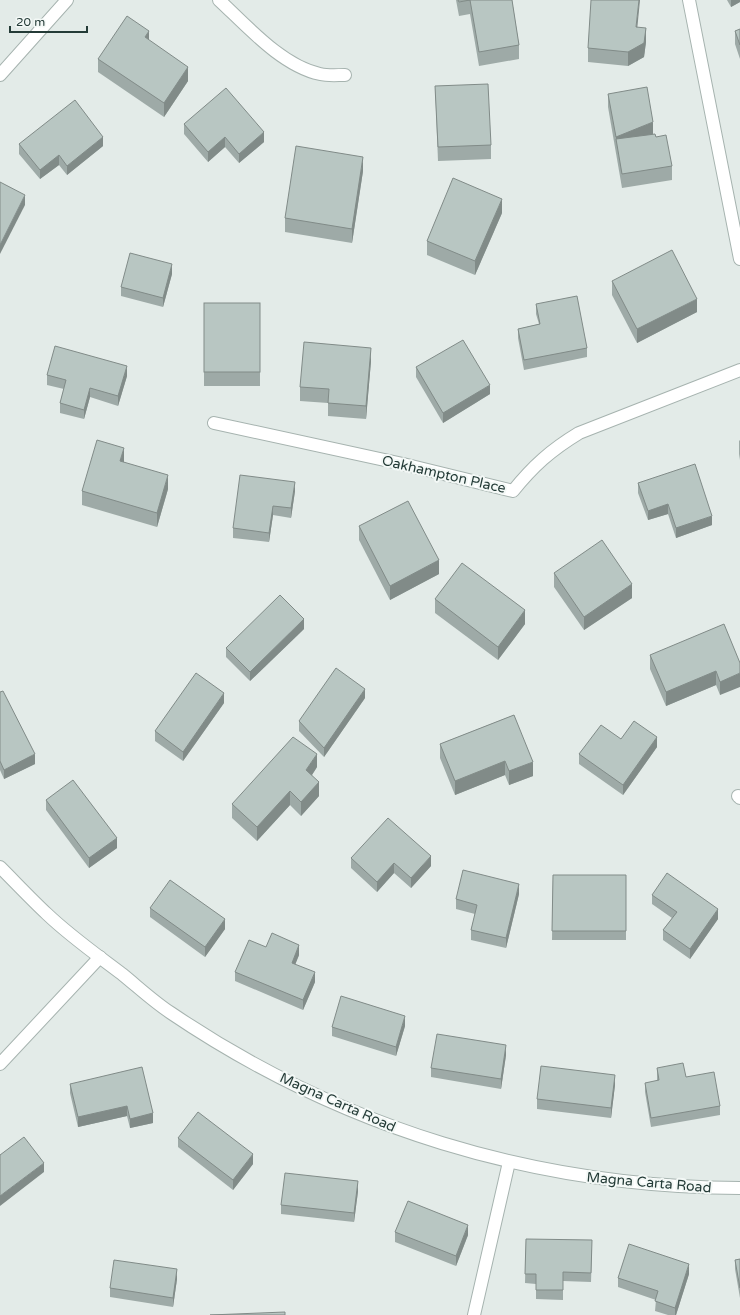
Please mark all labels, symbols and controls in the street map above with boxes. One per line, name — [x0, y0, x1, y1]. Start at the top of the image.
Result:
scale bar — [10, 8, 87, 34]
text: 20 m — [16, 15, 45, 29]
street label: Oakhampton Place — [380, 452, 508, 497]
street label: Magna Carta Road — [277, 1069, 398, 1136]
street label: Magna Carta Road — [586, 1169, 712, 1196]

